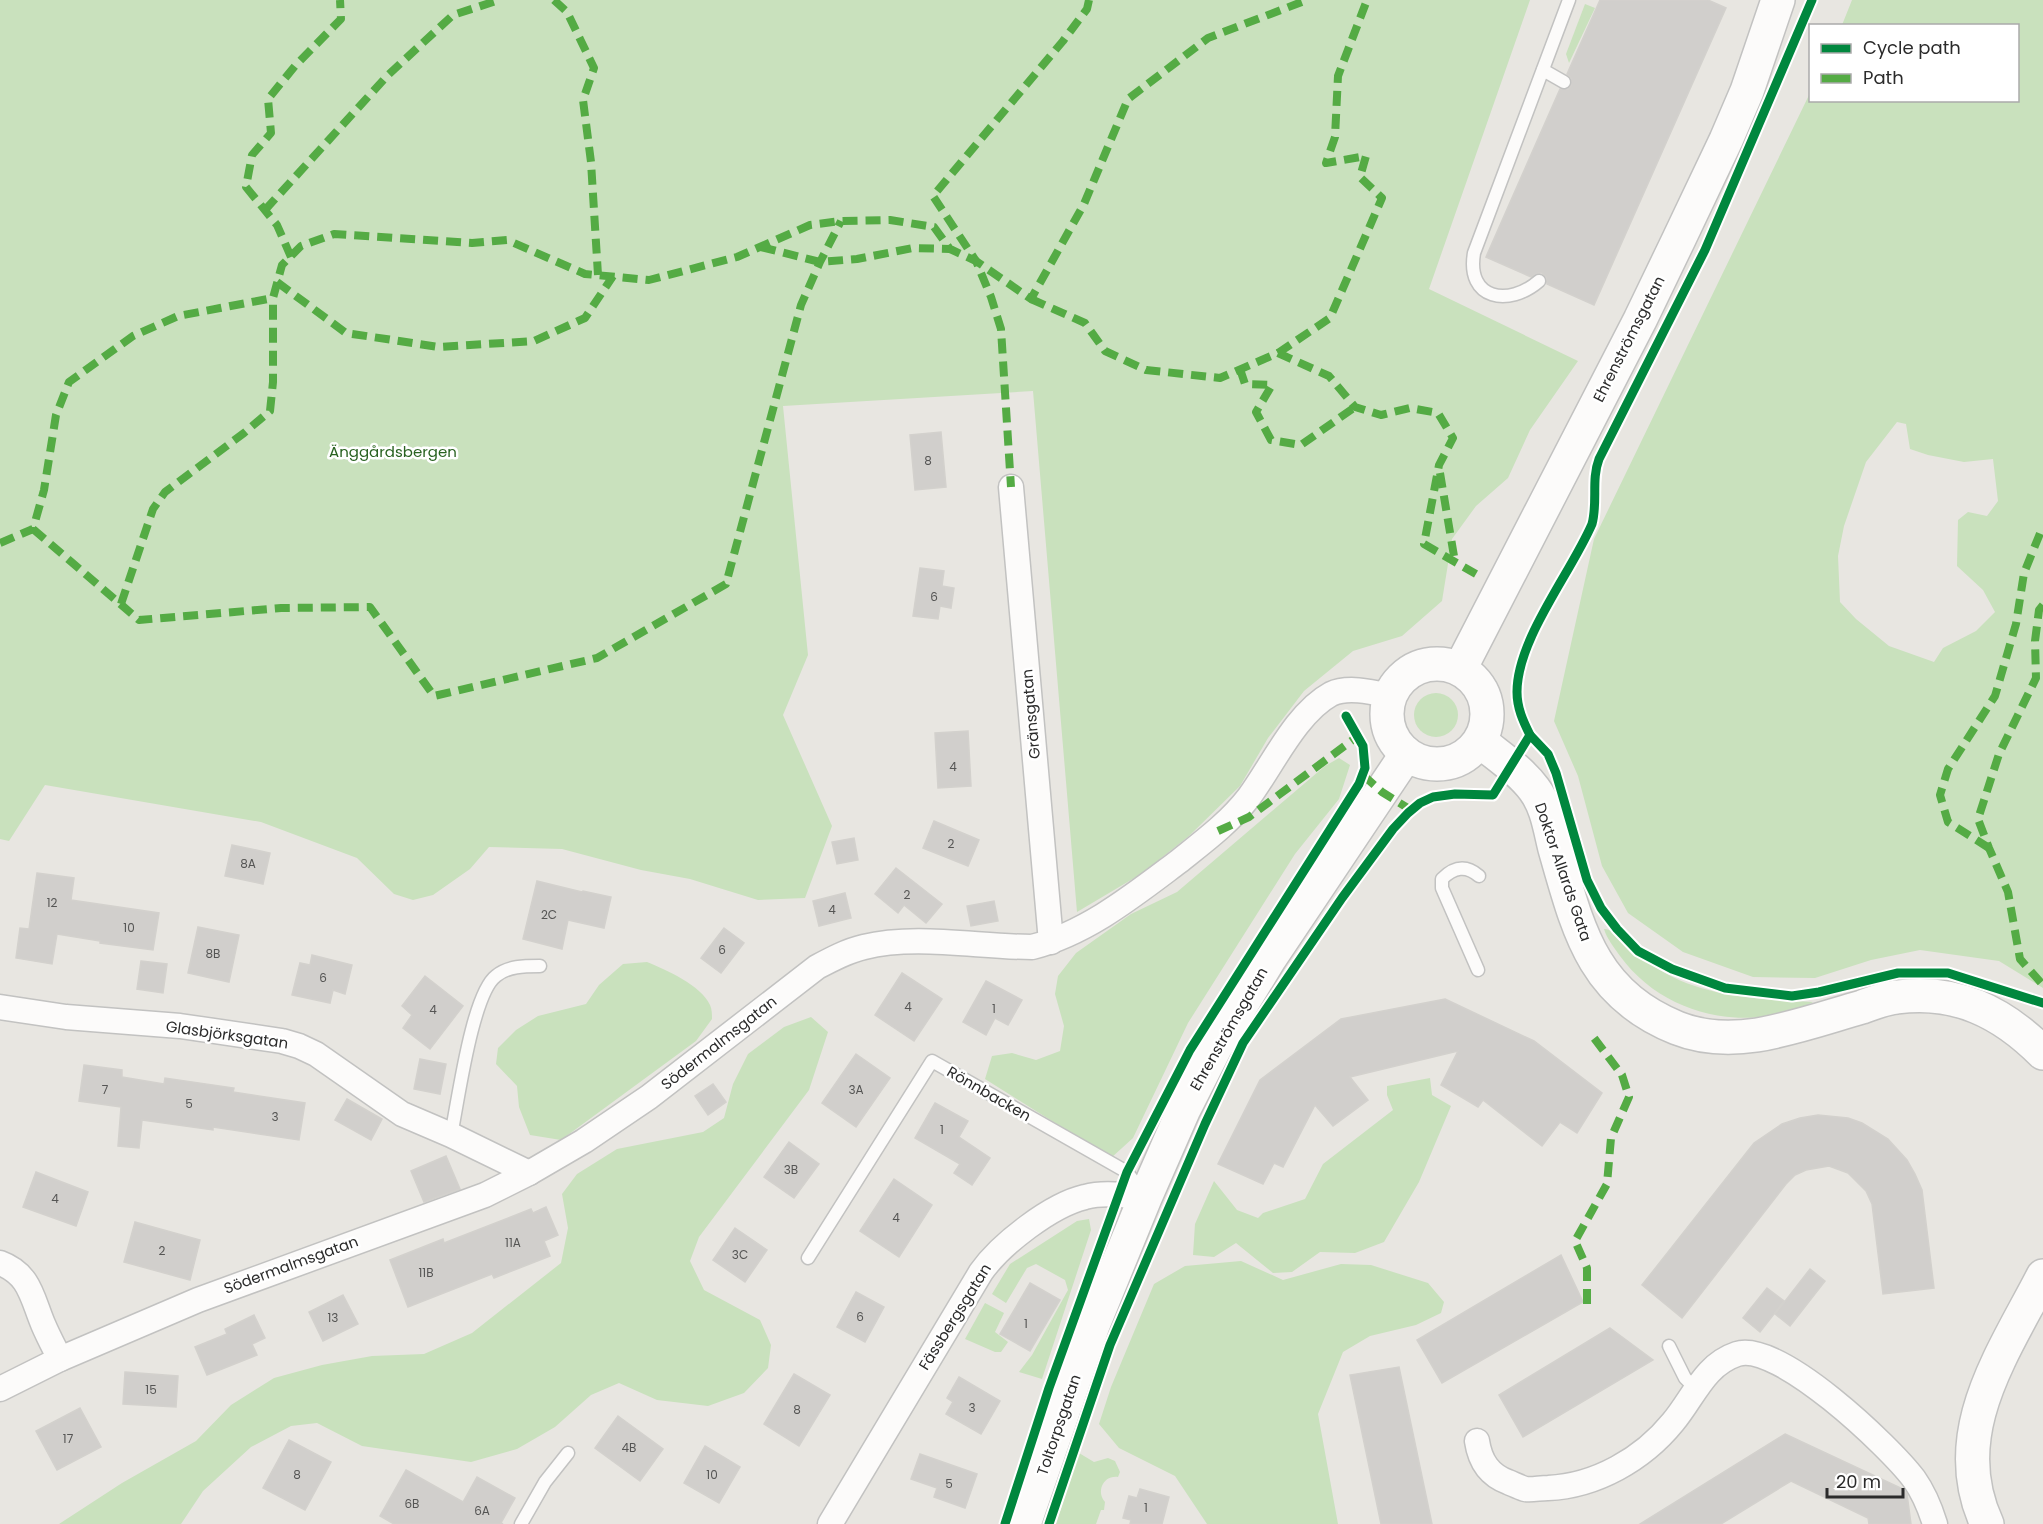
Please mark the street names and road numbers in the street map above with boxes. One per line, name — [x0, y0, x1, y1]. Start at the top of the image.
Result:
street label: Ehrenströmsgatan — [1588, 272, 1669, 405]
street label: Gränsgatan — [1016, 668, 1045, 760]
street label: Doktor Allards Gata — [1530, 800, 1597, 944]
street label: Ehrenströmsgatan — [1185, 963, 1272, 1094]
street label: Södermalmsgatan — [656, 991, 781, 1094]
street label: Glasbjörksgatan — [164, 1016, 290, 1053]
street label: Rönnbacken — [943, 1061, 1035, 1126]
street label: Södermalmsgatan — [221, 1230, 361, 1299]
street label: Fässbergsgatan — [913, 1259, 996, 1374]
street label: Toltorpsgatan — [1031, 1372, 1086, 1478]

